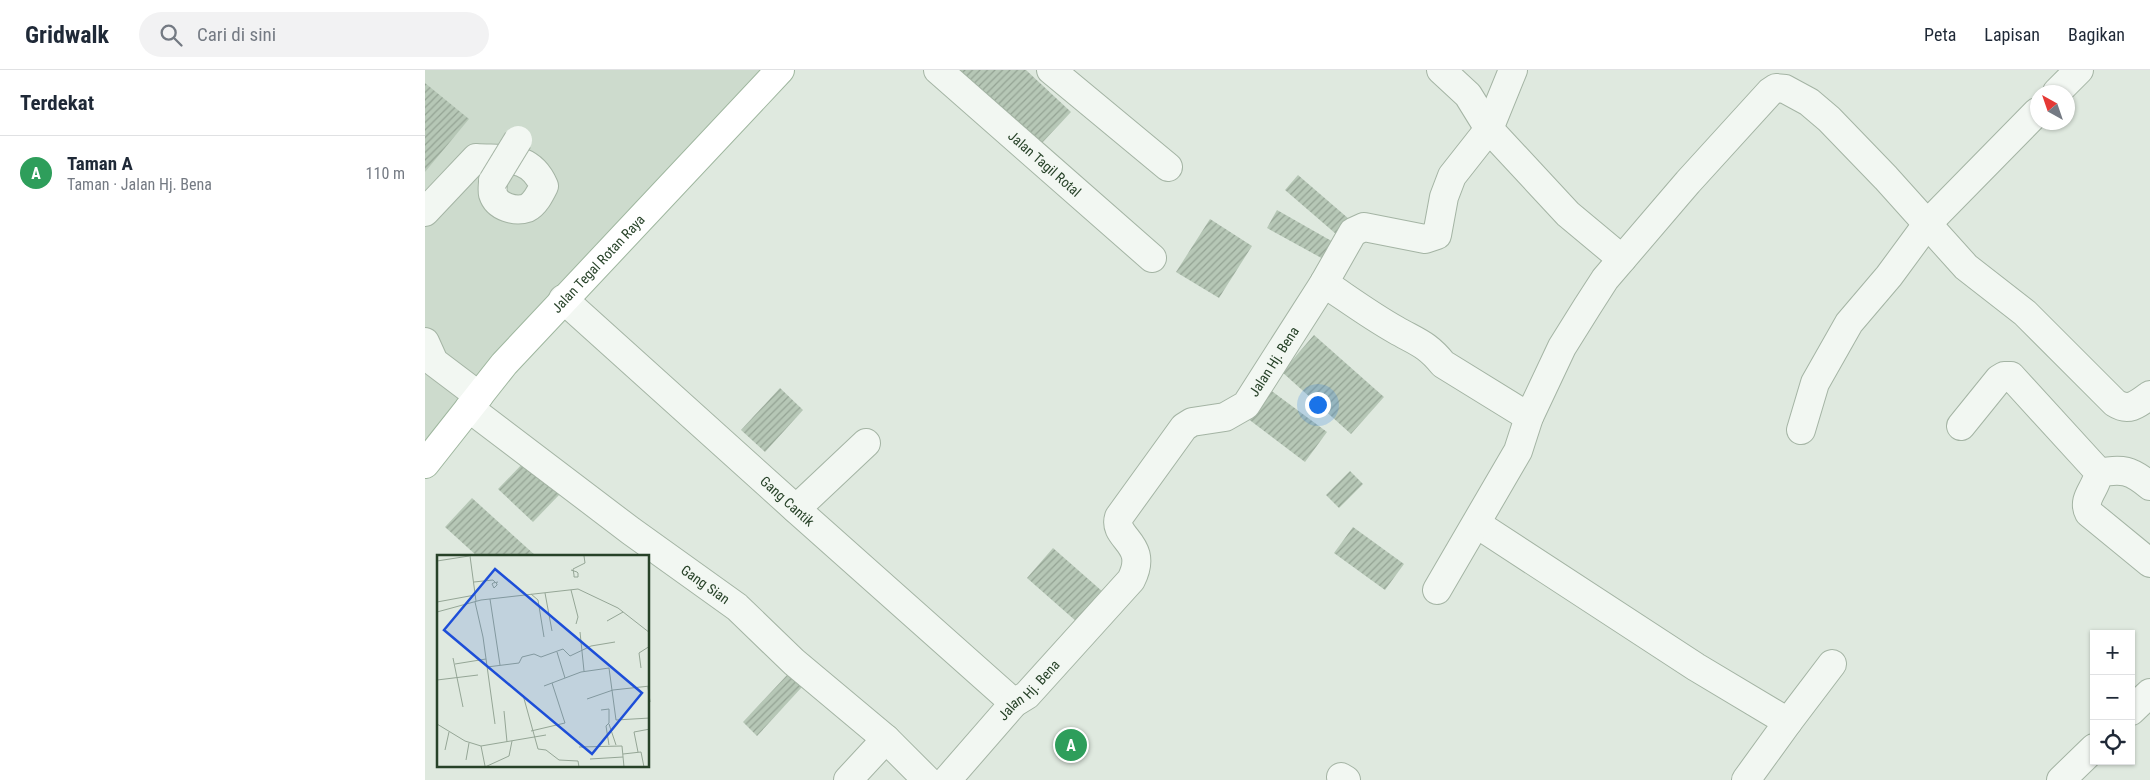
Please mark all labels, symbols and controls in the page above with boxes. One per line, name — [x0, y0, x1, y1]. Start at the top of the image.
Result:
search box — [139, 12, 489, 57]
text: Gridwalk — [25, 21, 109, 49]
icon: search — [157, 21, 185, 49]
text: Cari di sini — [197, 23, 276, 46]
text: Peta — [1924, 24, 1956, 45]
text: Lapisan — [1984, 24, 2040, 45]
text: Bagikan — [2068, 24, 2125, 45]
north arrow — [2030, 85, 2075, 130]
text: Terdekat — [20, 91, 94, 115]
street label: Jalan Tagil Rotal — [1005, 128, 1084, 200]
text: Taman A — [67, 152, 133, 175]
text: A — [31, 164, 41, 183]
text: 110 m — [366, 164, 405, 183]
text: Taman · Jalan Hj. Bena — [67, 175, 212, 194]
street label: Jalan Tegal Rotan Raya — [548, 211, 648, 316]
street label: Jalan Hj. Bena — [1246, 324, 1302, 399]
your location — [1305, 392, 1331, 418]
street label: Gang Cantik — [757, 473, 818, 530]
inset map — [437, 555, 650, 768]
street label: Gang Sian — [678, 562, 733, 607]
map controls — [2090, 630, 2135, 765]
button: + — [2090, 630, 2135, 675]
street label: Jalan Hj. Bena — [995, 657, 1063, 723]
button: − — [2090, 675, 2135, 720]
button: locate — [2090, 720, 2135, 765]
pin: A — [1055, 726, 1087, 764]

